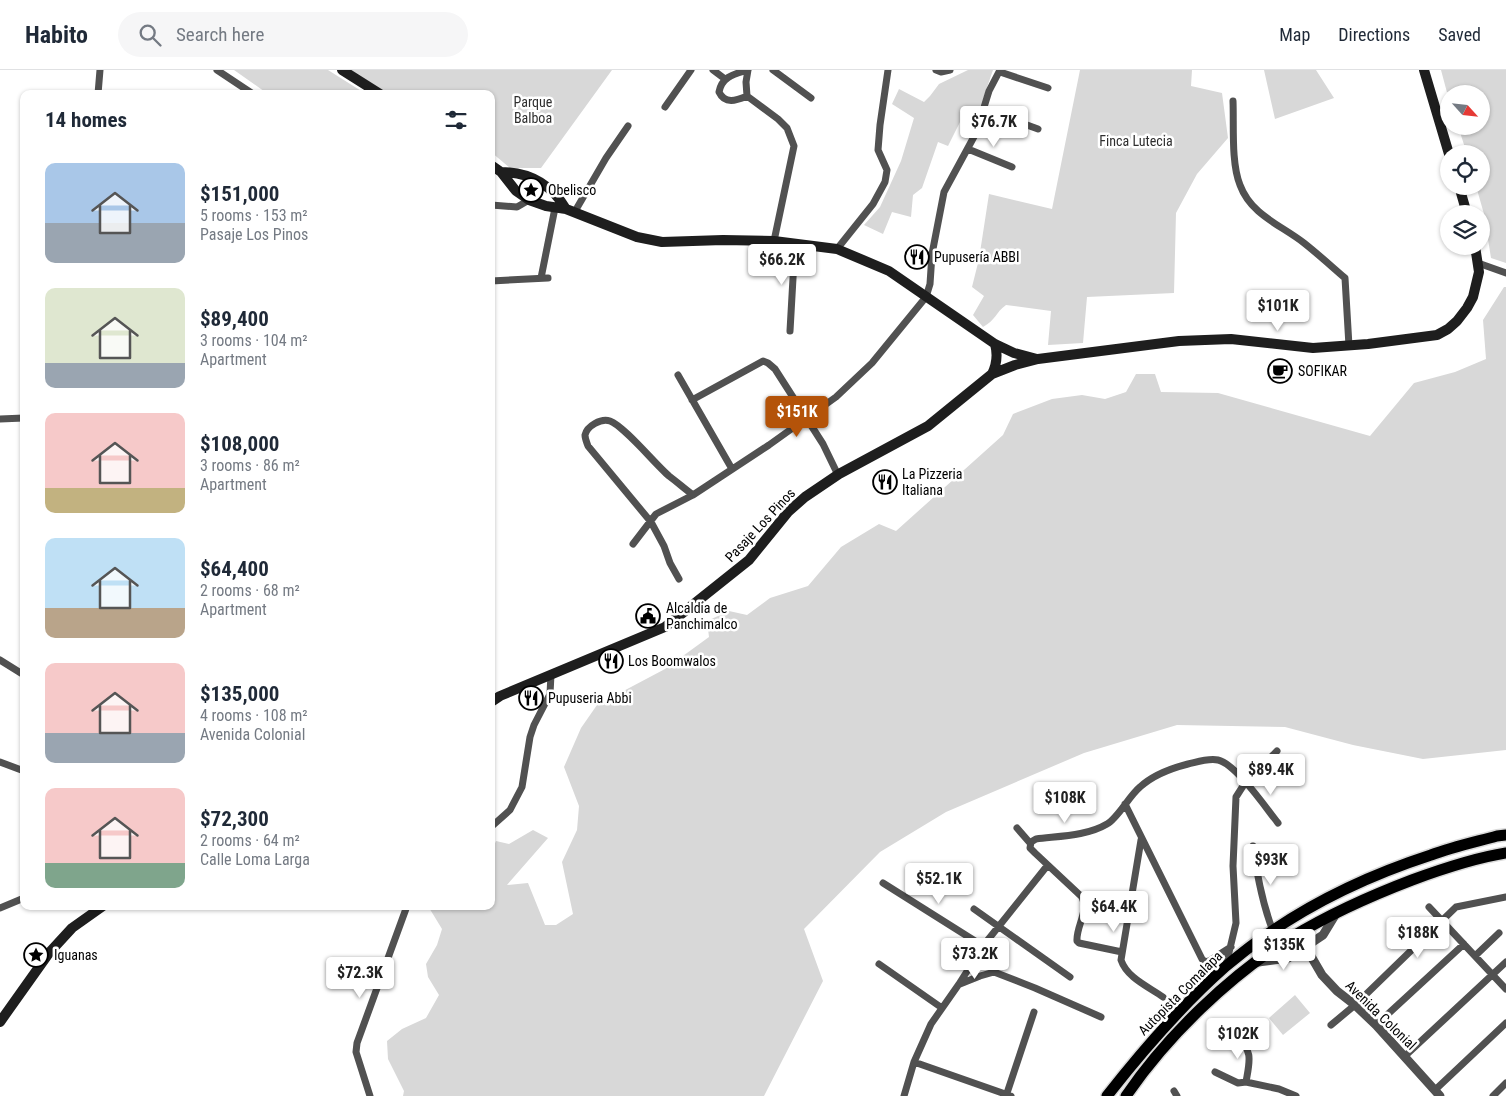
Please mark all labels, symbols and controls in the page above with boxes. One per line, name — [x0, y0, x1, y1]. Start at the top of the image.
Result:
search box — [118, 12, 468, 57]
text: Habito — [25, 21, 88, 49]
icon: search — [136, 21, 164, 49]
text: Search here — [176, 23, 264, 46]
text: Map — [1279, 24, 1310, 45]
text: Directions — [1338, 24, 1410, 45]
text: Saved — [1438, 24, 1481, 45]
north arrow — [1440, 85, 1490, 135]
map controls — [1440, 85, 1490, 255]
park label: Parque Balboa — [514, 94, 553, 126]
icon: filters — [442, 106, 470, 134]
pin: $76.7K — [953, 106, 1035, 148]
text: 14 homes — [45, 108, 127, 132]
text: $76.7K — [971, 112, 1017, 131]
park label: Finca Lutecia — [1099, 133, 1173, 149]
button: locate — [1440, 145, 1490, 195]
place icon: Obelisco — [518, 177, 544, 203]
text: $151,000 — [200, 182, 279, 206]
place label: Obelisco — [548, 182, 596, 198]
icon: home — [85, 183, 145, 243]
button: layers — [1440, 205, 1490, 255]
text: 5 rooms · 153 m² — [200, 206, 308, 225]
text: Pasaje Los Pinos — [200, 225, 308, 244]
pin: $66.2K — [741, 244, 823, 286]
restaurant icon: Pupusería ABBI — [904, 244, 930, 270]
place label: Pupusería ABBI — [934, 249, 1019, 265]
text: $66.2K — [759, 250, 805, 269]
pin: $101K — [1243, 290, 1313, 332]
text: $101K — [1257, 296, 1299, 315]
text: $89,400 — [200, 307, 269, 331]
icon: home — [85, 308, 145, 368]
text: 3 rooms · 104 m² — [200, 331, 308, 350]
text: Apartment — [200, 350, 267, 369]
cafe icon: SOFIKAR — [1267, 358, 1293, 384]
place label: SOFIKAR — [1298, 363, 1348, 379]
pin: $151K — [762, 396, 832, 438]
text: $151K — [776, 402, 818, 421]
text: $108,000 — [200, 432, 279, 456]
icon: home — [85, 433, 145, 493]
text: 3 rooms · 86 m² — [200, 456, 300, 475]
place label: La Pizzeria Italiana — [902, 466, 962, 498]
restaurant icon: La Pizzeria Italiana — [872, 469, 898, 495]
text: Apartment — [200, 475, 267, 494]
street label: Pasaje Los Pinos — [722, 485, 798, 565]
text: $64,400 — [200, 557, 269, 581]
icon: home — [85, 558, 145, 618]
text: 2 rooms · 68 m² — [200, 581, 300, 600]
text: Apartment — [200, 600, 267, 619]
place label: Alcaldia de Panchimalco — [666, 600, 738, 632]
public building icon: Alcaldia de Panchimalco — [635, 603, 661, 629]
restaurant icon: Los Boomwalos — [598, 648, 624, 674]
place label: Los Boomwalos — [628, 653, 716, 669]
text: $135,000 — [200, 682, 279, 706]
icon: home — [85, 683, 145, 743]
restaurant icon: Pupuseria Abbi — [518, 685, 544, 711]
place label: Pupuseria Abbi — [548, 690, 632, 706]
text: 4 rooms · 108 m² — [200, 706, 308, 725]
text: Avenida Colonial — [200, 725, 305, 744]
pin: $89.4K — [1230, 754, 1312, 796]
text: $89.4K — [1248, 760, 1294, 779]
pin: $108K — [1030, 782, 1100, 824]
text: $108K — [1044, 788, 1086, 807]
text: $72,300 — [200, 807, 269, 831]
icon: home — [85, 808, 145, 868]
text: 2 rooms · 64 m² — [200, 831, 300, 850]
pin: $93K — [1241, 844, 1301, 886]
text: Calle Loma Larga — [200, 850, 310, 869]
text: $93K — [1254, 850, 1288, 869]
pin: $52.1K — [898, 862, 980, 905]
text: $52.1K — [916, 869, 962, 888]
pin: $64.4K — [1073, 890, 1155, 933]
text: $64.4K — [1091, 897, 1137, 916]
pin: $188K — [1383, 916, 1453, 959]
text: $188K — [1397, 923, 1439, 942]
pin: $135K — [1249, 928, 1319, 971]
text: $135K — [1263, 935, 1305, 954]
pin: $73.2K — [934, 938, 1016, 980]
place icon: Iguanas — [23, 942, 49, 968]
text: $73.2K — [952, 944, 998, 963]
place label: Iguanas — [54, 947, 98, 963]
street label: Autopista Comalapa — [1135, 948, 1225, 1038]
pin: $72.3K — [319, 956, 401, 999]
text: $72.3K — [337, 963, 383, 982]
street label: Avenida Colonial — [1342, 977, 1420, 1053]
pin: $102K — [1203, 1018, 1273, 1060]
text: $102K — [1217, 1024, 1259, 1043]

